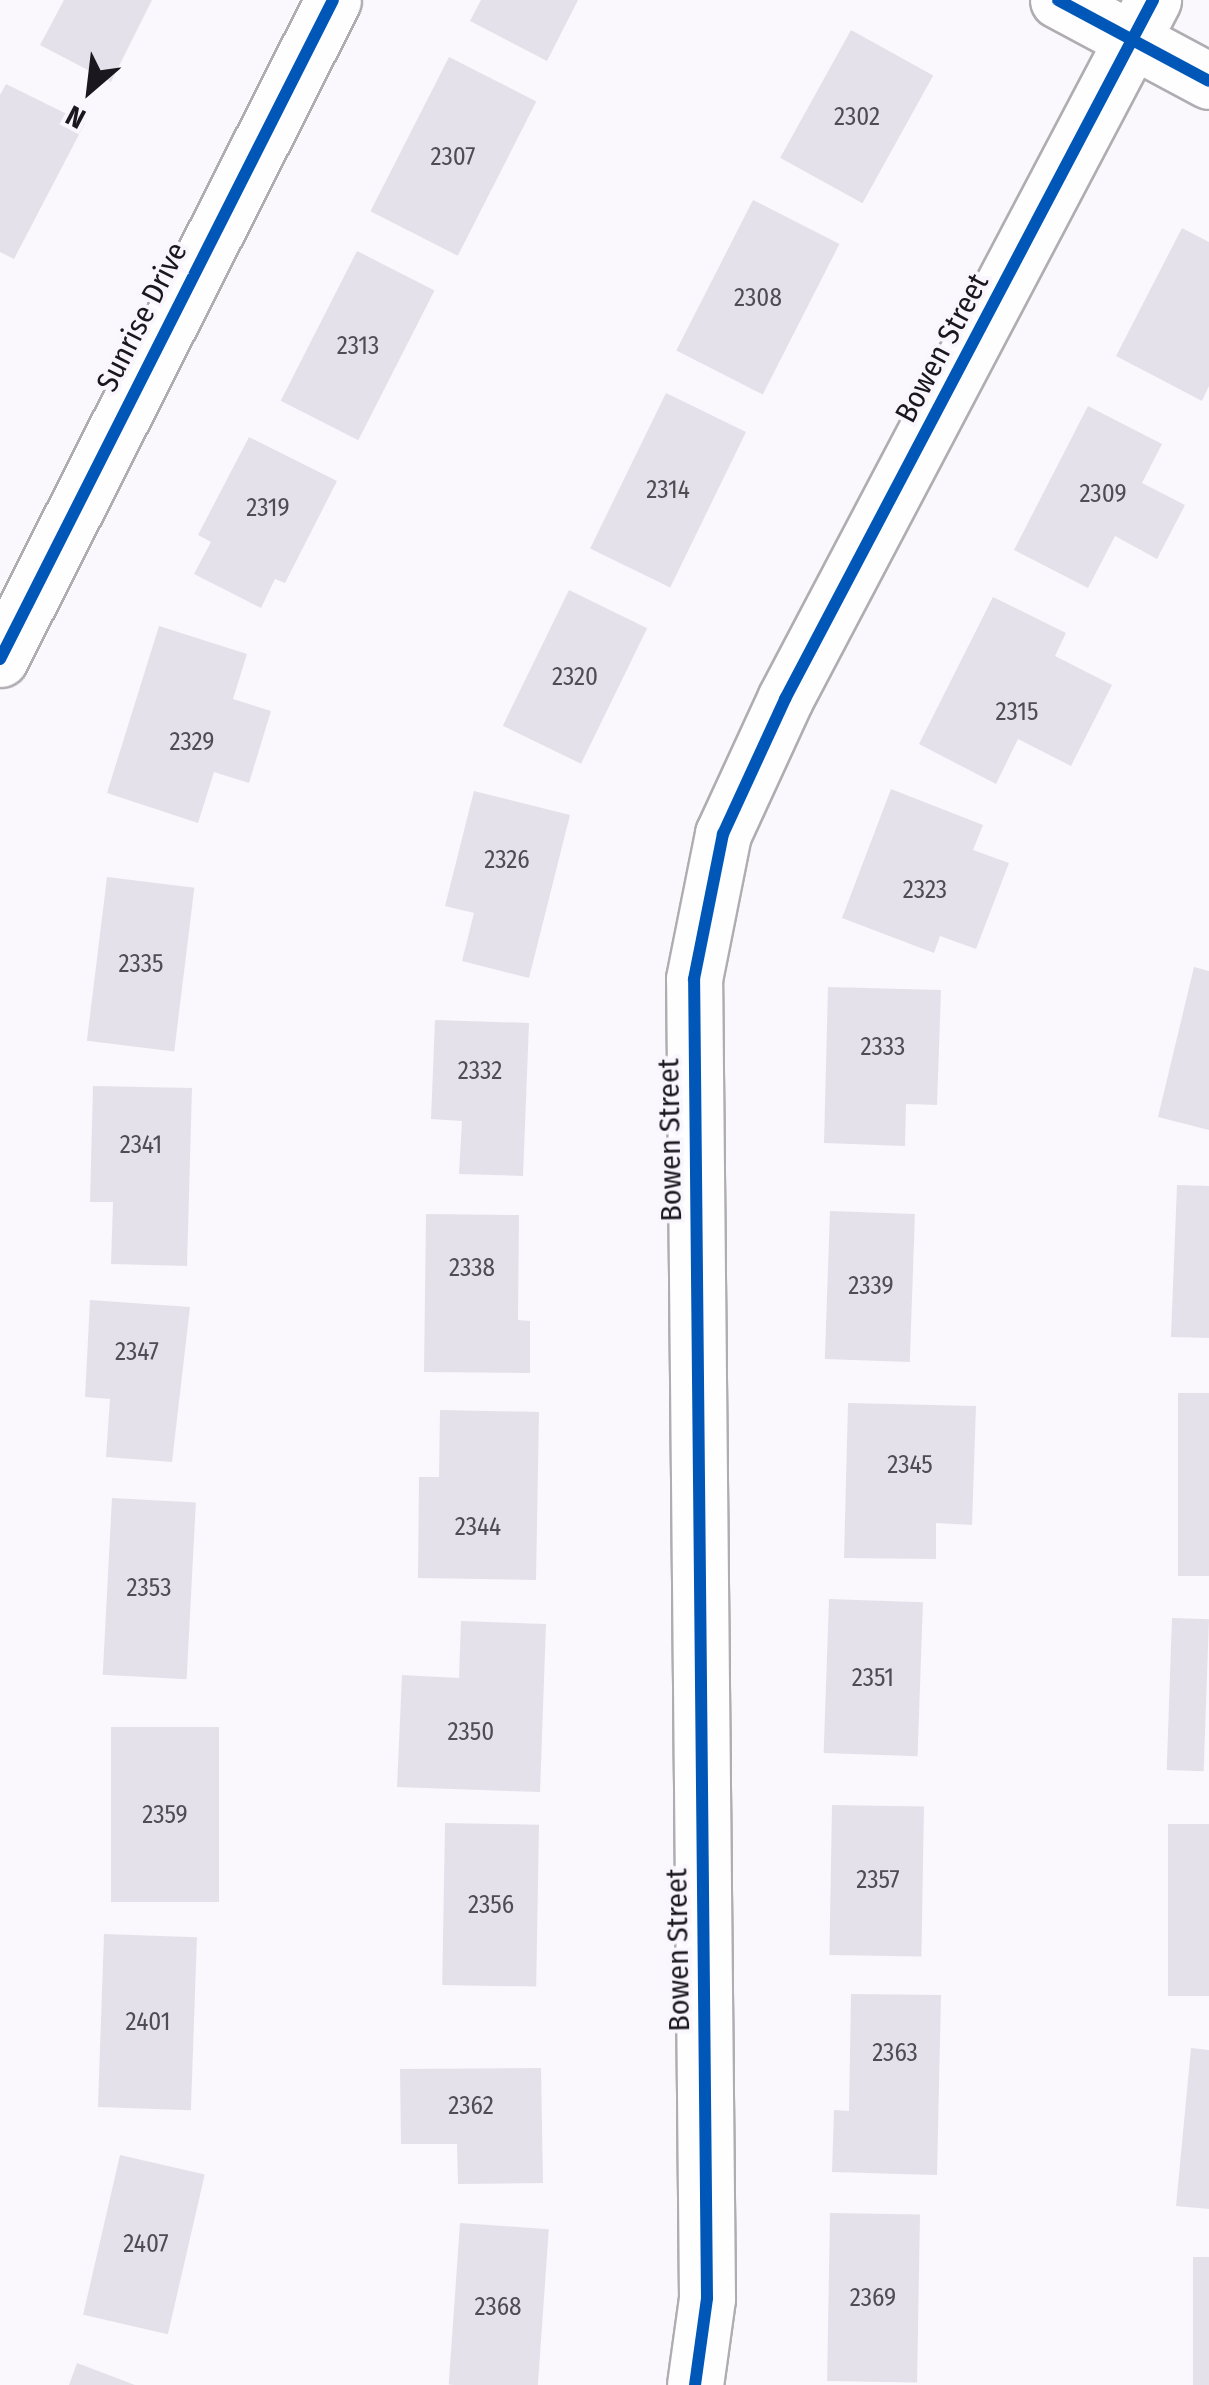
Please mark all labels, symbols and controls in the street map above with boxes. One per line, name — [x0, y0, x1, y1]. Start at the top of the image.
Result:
north arrow — [40, 40, 140, 140]
text: N — [61, 98, 91, 135]
house number: 2302 — [834, 102, 880, 132]
house number: 2307 — [431, 142, 475, 172]
street label: Sunrise Drive — [89, 236, 195, 398]
street label: Bowen Street — [888, 267, 996, 429]
house number: 2308 — [734, 283, 782, 313]
house number: 2313 — [337, 331, 379, 361]
house number: 2314 — [646, 475, 690, 505]
house number: 2309 — [1079, 479, 1127, 509]
house number: 2319 — [246, 493, 290, 523]
house number: 2320 — [552, 662, 598, 692]
house number: 2315 — [996, 697, 1038, 727]
house number: 2329 — [169, 727, 215, 757]
house number: 2326 — [484, 845, 530, 875]
house number: 2323 — [903, 875, 947, 905]
house number: 2335 — [119, 949, 163, 979]
house number: 2333 — [861, 1032, 905, 1062]
house number: 2332 — [458, 1056, 502, 1086]
street label: Bowen Street — [651, 1058, 689, 1222]
house number: 2341 — [120, 1130, 162, 1160]
house number: 2338 — [449, 1253, 495, 1283]
house number: 2339 — [848, 1271, 894, 1301]
house number: 2347 — [115, 1337, 159, 1367]
house number: 2345 — [887, 1450, 933, 1480]
house number: 2344 — [455, 1512, 501, 1542]
house number: 2353 — [127, 1573, 171, 1603]
house number: 2351 — [852, 1663, 894, 1693]
house number: 2350 — [448, 1717, 494, 1747]
house number: 2359 — [142, 1800, 188, 1830]
house number: 2357 — [856, 1865, 900, 1895]
street label: Bowen Street — [659, 1868, 697, 2032]
house number: 2356 — [468, 1890, 514, 1920]
house number: 2401 — [126, 2007, 170, 2037]
house number: 2363 — [872, 2038, 918, 2068]
house number: 2362 — [448, 2091, 494, 2121]
house number: 2407 — [123, 2229, 169, 2259]
house number: 2369 — [850, 2283, 896, 2313]
house number: 2368 — [474, 2292, 522, 2322]

